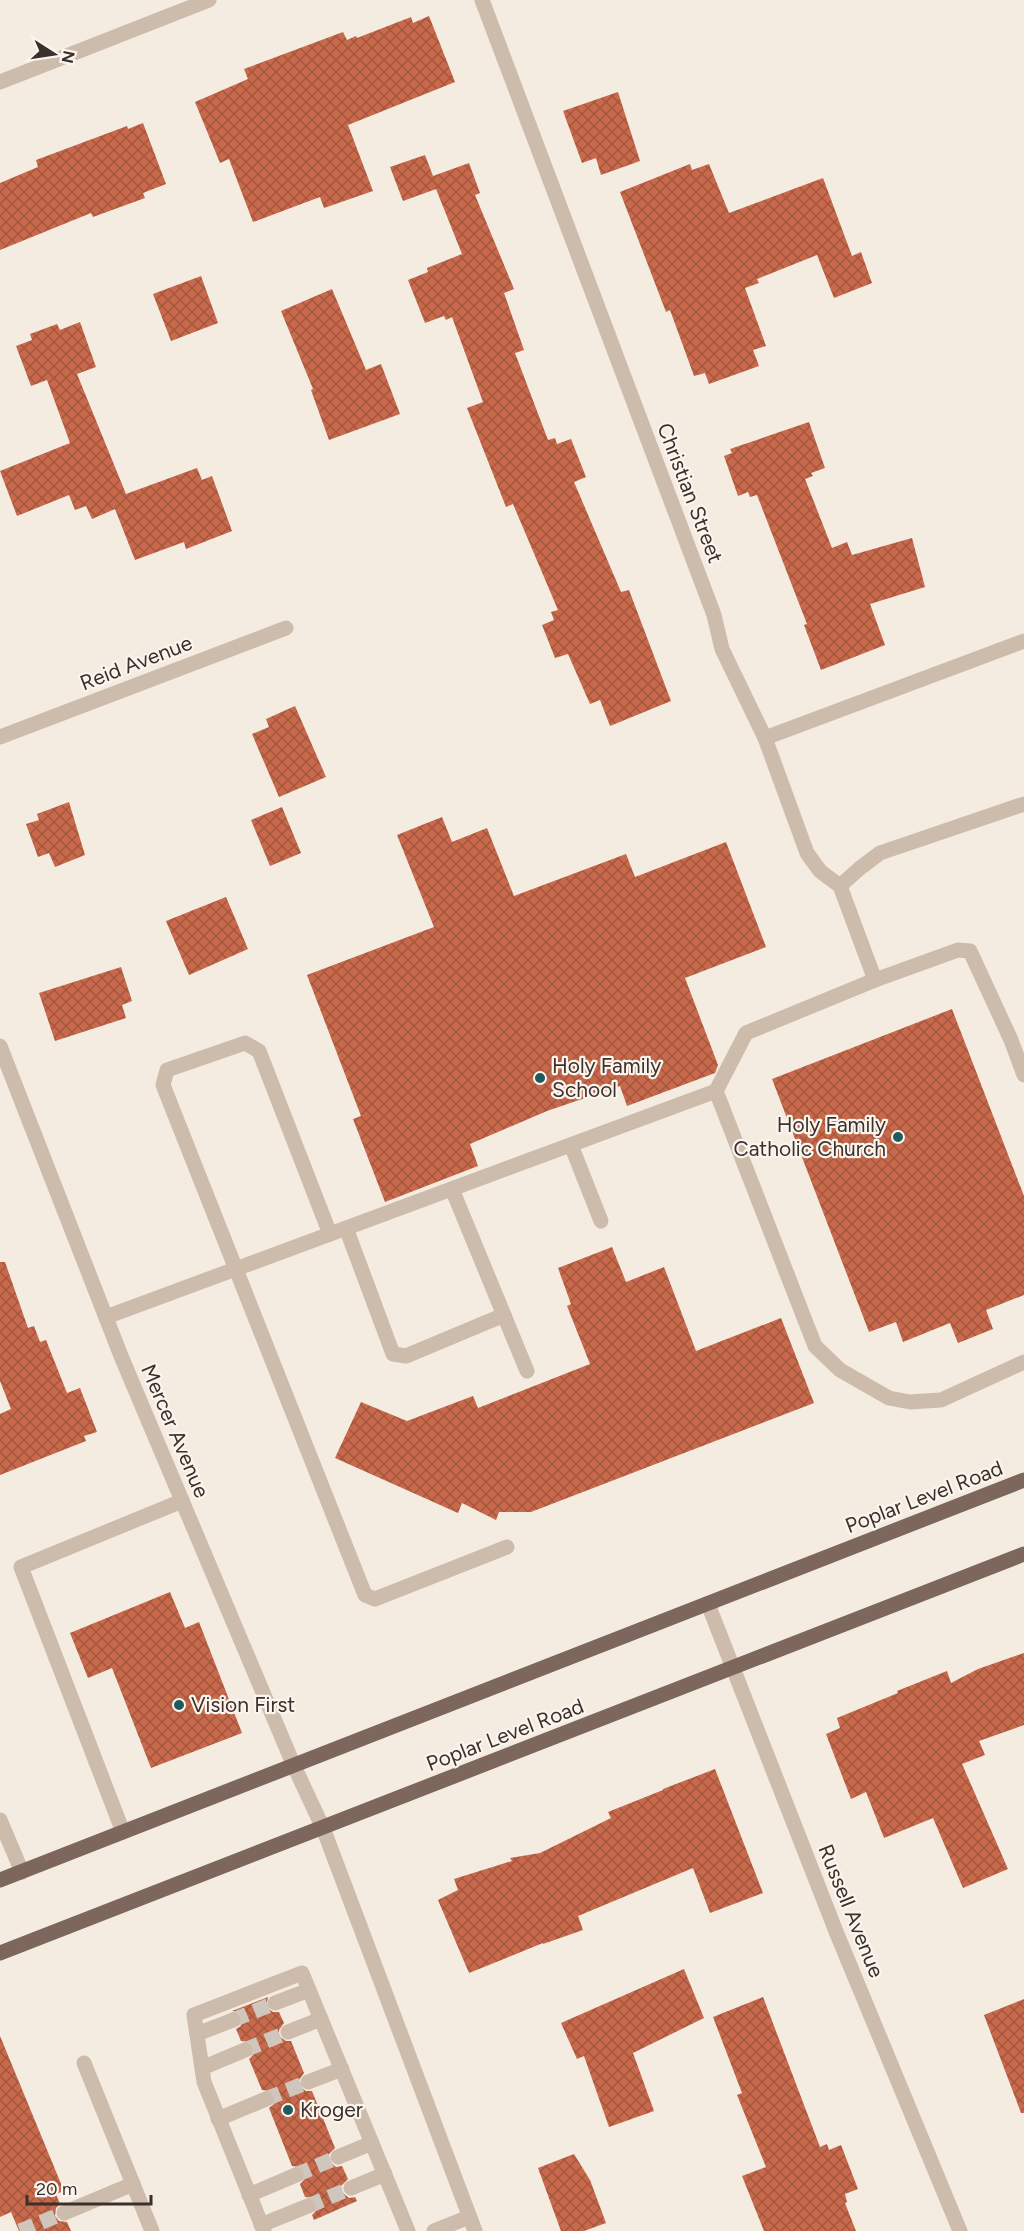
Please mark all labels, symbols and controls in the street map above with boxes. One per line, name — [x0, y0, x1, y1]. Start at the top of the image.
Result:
north arrow — [24, 24, 84, 84]
text: N — [58, 49, 79, 65]
street label: Christian Street — [652, 419, 729, 566]
street label: Reid Avenue — [76, 630, 195, 695]
place label: Holy Family School — [552, 1053, 661, 1102]
marker: Holy Family School — [533, 1071, 547, 1085]
place label: Holy Family Catholic Church — [734, 1112, 886, 1161]
marker: Holy Family Catholic Church — [891, 1130, 905, 1144]
street label: Mercer Avenue — [136, 1360, 215, 1501]
street label: Poplar Level Road — [842, 1455, 1006, 1538]
place label: Vision First — [191, 1692, 295, 1717]
street label: Poplar Level Road — [423, 1693, 587, 1776]
marker: Vision First — [172, 1698, 186, 1712]
street label: Russell Avenue — [813, 1841, 890, 1981]
place label: Kroger — [300, 2097, 363, 2122]
marker: Kroger — [281, 2103, 295, 2117]
scale bar — [27, 2168, 152, 2206]
text: 20 m — [36, 2178, 77, 2200]

